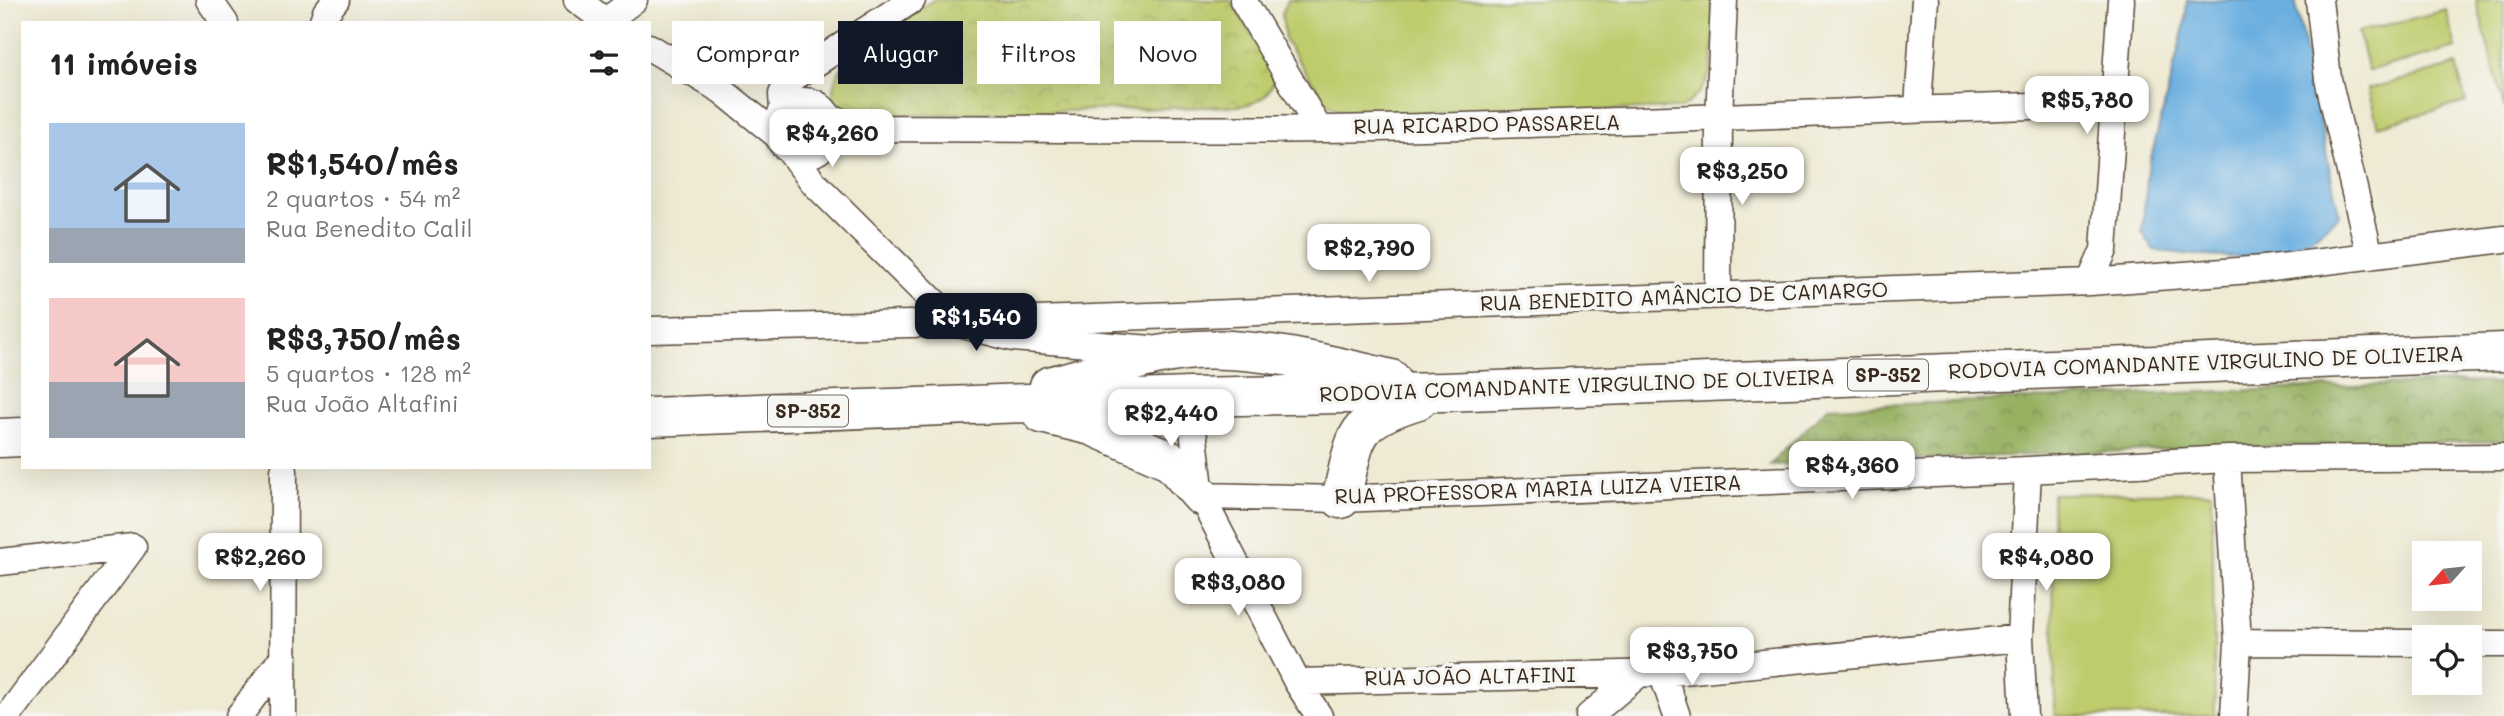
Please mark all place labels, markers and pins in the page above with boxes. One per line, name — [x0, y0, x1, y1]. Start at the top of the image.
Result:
pin: R$5,780 — [2022, 76, 2152, 136]
pin: R$4,260 — [767, 110, 897, 169]
pin: R$3,250 — [1677, 148, 1807, 207]
pin: R$2,790 — [1304, 224, 1434, 284]
pin: R$1,540 — [911, 294, 1041, 353]
pin: R$2,440 — [1106, 390, 1236, 449]
pin: R$4,360 — [1787, 442, 1917, 501]
pin: R$2,260 — [195, 534, 325, 593]
pin: R$4,080 — [1981, 534, 2111, 593]
pin: R$3,080 — [1173, 558, 1303, 618]
pin: R$3,750 — [1627, 628, 1757, 687]

